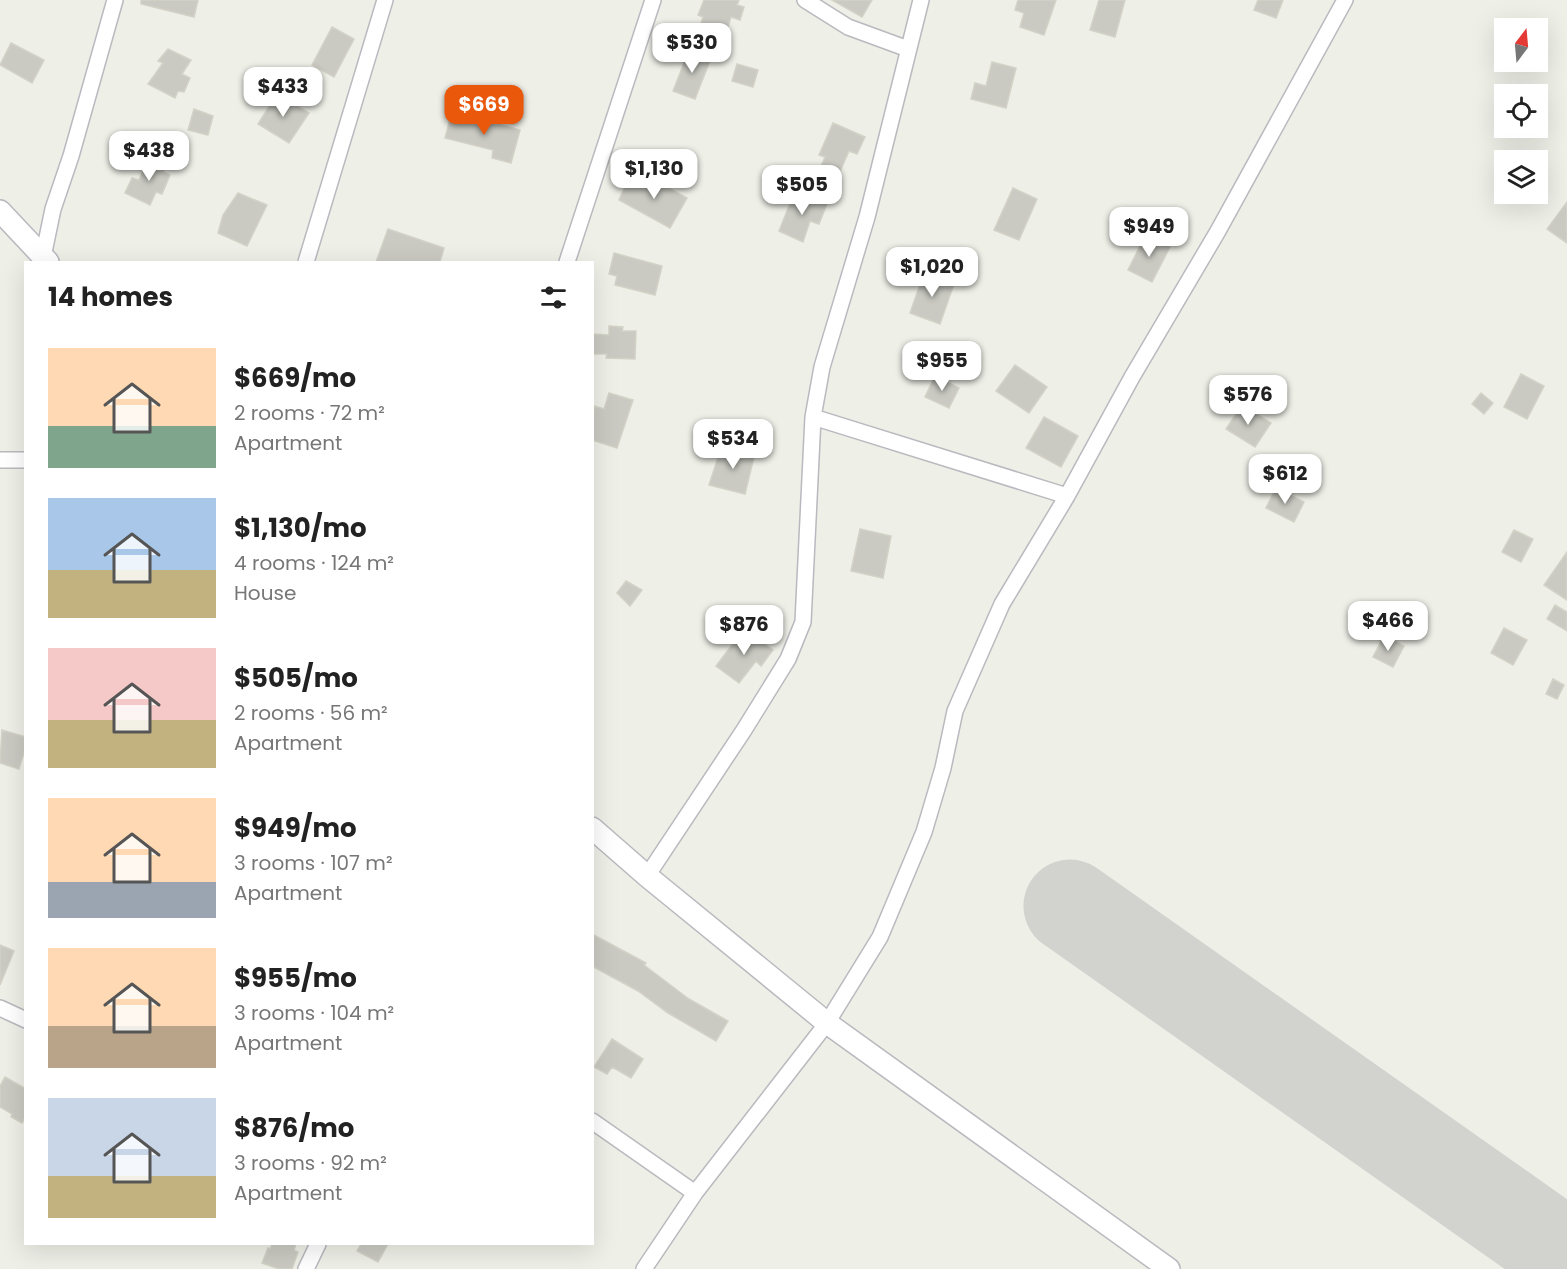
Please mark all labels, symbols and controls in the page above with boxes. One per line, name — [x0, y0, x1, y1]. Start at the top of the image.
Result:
north arrow — [1494, 18, 1548, 72]
map controls — [1494, 18, 1548, 204]
pin: $530 — [656, 23, 728, 74]
text: $530 — [666, 28, 718, 56]
pin: $433 — [247, 67, 319, 118]
text: $433 — [258, 72, 308, 100]
button: locate — [1494, 84, 1548, 138]
pin: $669 — [448, 85, 520, 136]
text: $669 — [459, 90, 509, 118]
pin: $438 — [113, 131, 185, 182]
text: $438 — [123, 136, 175, 164]
pin: $1,130 — [605, 149, 703, 200]
button: layers — [1494, 150, 1548, 204]
text: $1,130 — [624, 154, 684, 182]
pin: $505 — [766, 165, 838, 216]
text: $505 — [776, 170, 828, 198]
pin: $949 — [1113, 207, 1185, 258]
text: $949 — [1123, 212, 1175, 240]
pin: $1,020 — [883, 247, 981, 298]
text: $1,020 — [900, 252, 964, 280]
text: 14 homes — [48, 279, 173, 315]
icon: filters — [537, 281, 570, 314]
pin: $955 — [906, 341, 978, 392]
text: $955 — [916, 346, 968, 374]
text: $669/mo — [234, 360, 356, 396]
icon: home — [96, 372, 168, 444]
pin: $576 — [1212, 375, 1284, 426]
text: $576 — [1223, 380, 1273, 408]
text: 2 rooms · 72 m² — [234, 399, 385, 427]
pin: $534 — [697, 419, 769, 470]
text: $534 — [707, 424, 759, 452]
text: Apartment — [234, 429, 342, 457]
pin: $612 — [1249, 454, 1321, 505]
text: $612 — [1263, 459, 1307, 487]
text: $1,130/mo — [234, 510, 367, 546]
icon: home — [96, 522, 168, 594]
text: 4 rooms · 124 m² — [234, 549, 394, 577]
text: House — [234, 579, 296, 607]
pin: $466 — [1352, 601, 1424, 652]
pin: $876 — [708, 605, 780, 656]
text: $466 — [1362, 606, 1414, 634]
text: $876 — [719, 610, 769, 638]
text: $505/mo — [234, 660, 358, 696]
icon: home — [96, 672, 168, 744]
text: 2 rooms · 56 m² — [234, 699, 388, 727]
text: Apartment — [234, 729, 342, 757]
text: $949/mo — [234, 810, 357, 846]
icon: home — [96, 822, 168, 894]
text: 3 rooms · 107 m² — [234, 849, 393, 877]
text: Apartment — [234, 879, 342, 907]
text: $955/mo — [234, 960, 357, 996]
icon: home — [96, 972, 168, 1044]
text: 3 rooms · 104 m² — [234, 999, 394, 1027]
text: Apartment — [234, 1029, 342, 1057]
text: $876/mo — [234, 1110, 354, 1146]
icon: home — [96, 1122, 168, 1194]
text: 3 rooms · 92 m² — [234, 1149, 387, 1177]
text: Apartment — [234, 1179, 342, 1207]

